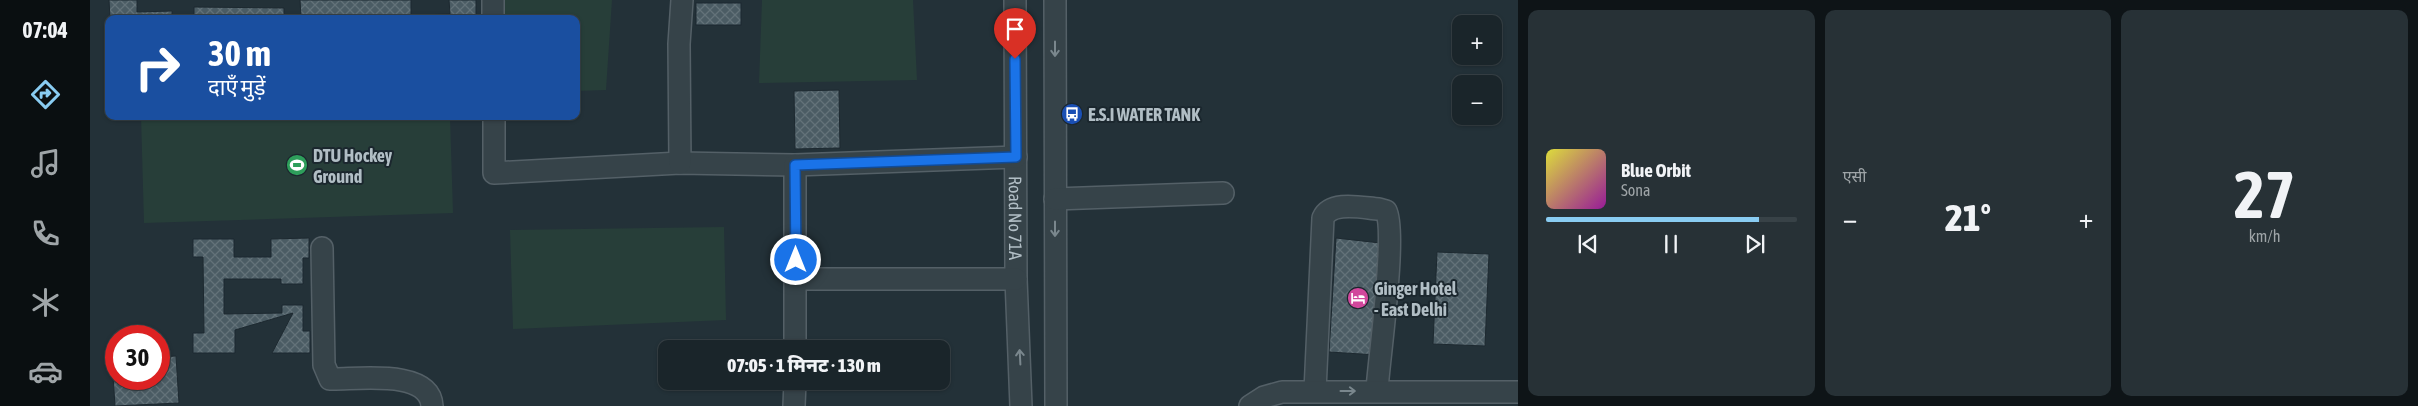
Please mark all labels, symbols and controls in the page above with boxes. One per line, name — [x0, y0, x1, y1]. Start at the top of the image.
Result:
pin — [994, 8, 1036, 59]
icon: arrive — [1001, 15, 1029, 43]
map controls — [1452, 15, 1502, 125]
button: + — [1452, 15, 1502, 65]
text: 07:04 — [22, 17, 68, 43]
text: 30 m — [208, 33, 271, 73]
icon: right — [125, 35, 190, 100]
one-way arrow — [1050, 40, 1060, 56]
text: दाएँ मुड़ें — [208, 74, 266, 100]
button: − — [1452, 75, 1502, 125]
icon: directions — [28, 77, 63, 112]
bus stop icon: E.S.I WATER TANK — [1060, 102, 1084, 126]
place label: E.S.I WATER TANK — [1088, 104, 1200, 125]
place label: DTU Hockey Ground — [313, 145, 393, 187]
icon: music — [28, 146, 63, 181]
sports icon: DTU Hockey Ground — [285, 153, 309, 177]
text: 27 — [2234, 157, 2295, 232]
text: Blue Orbit — [1621, 159, 1691, 181]
text: एसी — [1843, 167, 1866, 185]
street label: Road No 71A — [1005, 176, 1026, 260]
text: Sona — [1621, 181, 1650, 199]
text: 21° — [1945, 196, 1991, 239]
text: − — [1843, 202, 1857, 234]
text: + — [2079, 202, 2093, 234]
icon: phone — [28, 216, 63, 251]
one-way arrow — [1050, 220, 1060, 236]
text: km/h — [2249, 227, 2281, 245]
icon: previous — [1574, 230, 1602, 258]
icon: pause — [1657, 230, 1685, 258]
icon: next — [1741, 230, 1769, 258]
position arrow — [769, 233, 821, 285]
place label: Ginger Hotel - East Delhi — [1374, 278, 1457, 320]
icon: climate — [28, 285, 63, 320]
hotel icon: Ginger Hotel - East Delhi — [1346, 286, 1370, 310]
speed limit sign: 30 — [105, 325, 170, 390]
one-way arrow — [1015, 350, 1025, 366]
icon: car — [28, 354, 63, 389]
text: 07:05 · 1 मिनट · 130 m — [727, 354, 881, 376]
one-way arrow — [1340, 386, 1356, 396]

